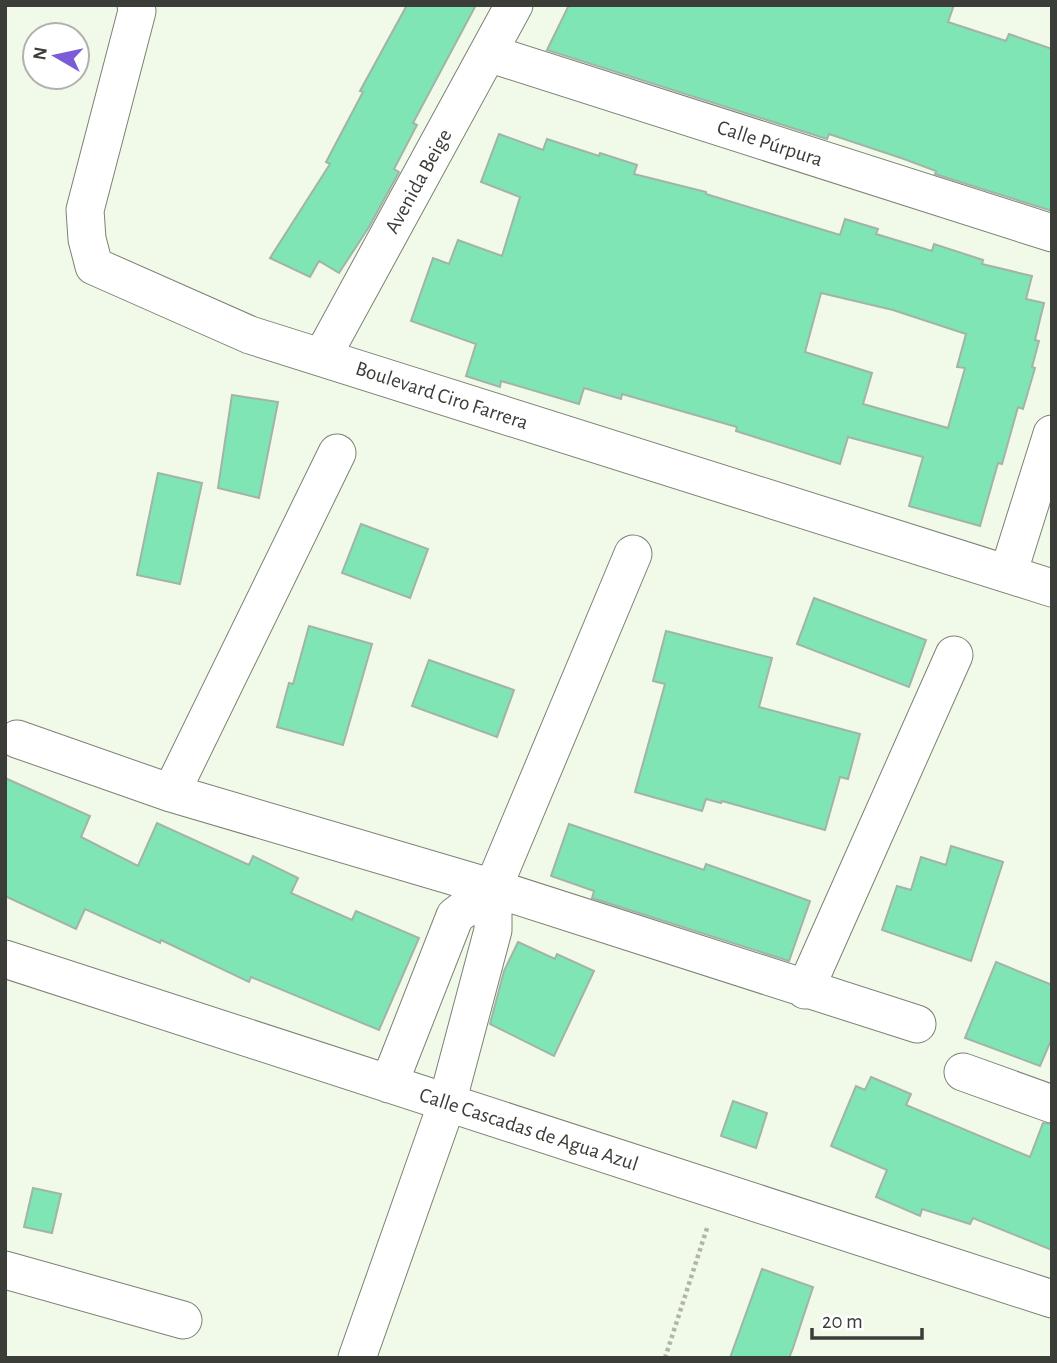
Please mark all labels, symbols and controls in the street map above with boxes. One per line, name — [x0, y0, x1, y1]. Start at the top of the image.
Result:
north arrow — [21, 21, 91, 91]
text: N — [30, 46, 51, 62]
street label: Calle Púrpura — [715, 117, 825, 170]
street label: Avenida Beige — [381, 126, 456, 237]
street label: Boulevard Ciro Farrera — [353, 358, 531, 433]
street label: Calle Cascadas de Agua Azul — [417, 1084, 641, 1175]
scale bar — [812, 1296, 922, 1340]
text: 20 m — [822, 1311, 863, 1332]

